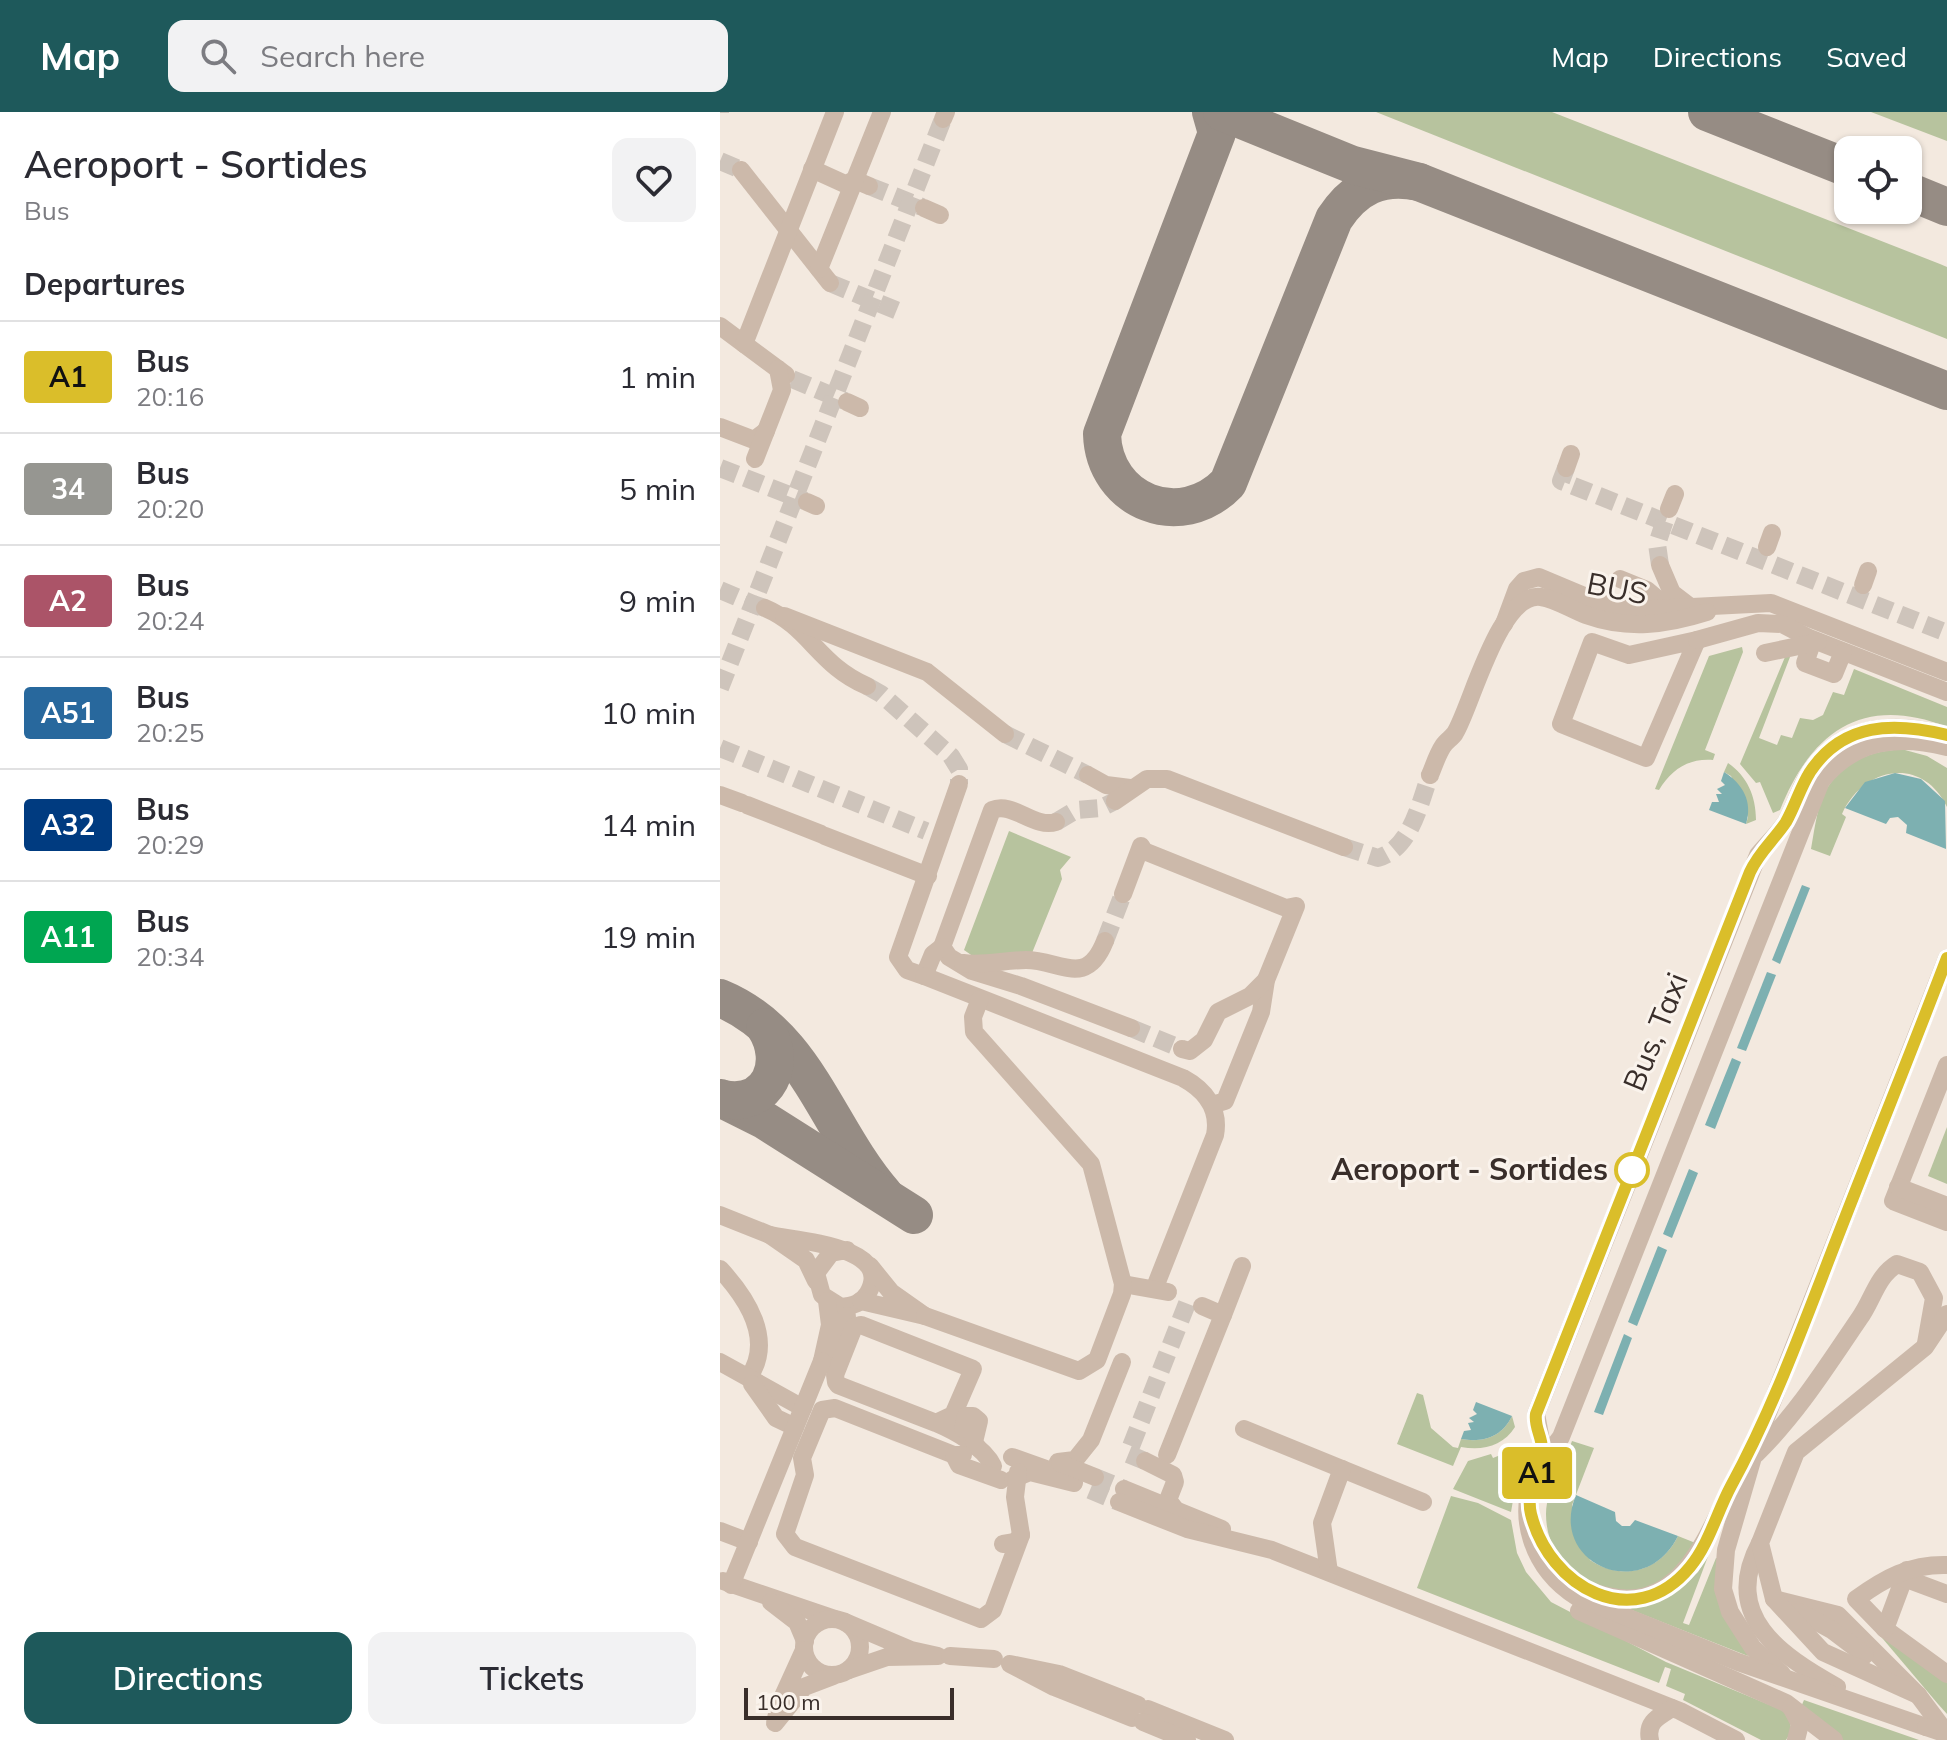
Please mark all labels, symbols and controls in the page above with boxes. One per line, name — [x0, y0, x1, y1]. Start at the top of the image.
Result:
search box — [168, 20, 728, 92]
text: Map — [40, 32, 120, 80]
icon: search — [196, 34, 240, 78]
text: Search here — [260, 37, 425, 75]
text: Map — [1551, 39, 1609, 74]
text: Directions — [1653, 39, 1782, 74]
text: Saved — [1826, 39, 1907, 74]
map controls — [1834, 136, 1922, 224]
button: locate — [1834, 136, 1922, 224]
button: heart — [612, 138, 696, 222]
text: Aeroport - Sortides — [24, 140, 368, 188]
text: Bus — [24, 194, 70, 227]
text: Departures — [24, 265, 185, 303]
text: Bus — [136, 342, 190, 380]
text: 1 min — [619, 358, 696, 396]
text: A1 — [49, 359, 87, 394]
text: 20:16 — [136, 380, 204, 413]
text: Bus — [136, 454, 190, 492]
text: 5 min — [619, 470, 696, 508]
text: 34 — [51, 471, 85, 506]
text: 20:20 — [136, 492, 204, 525]
street label: BUS — [1584, 564, 1651, 612]
text: Bus — [136, 566, 190, 604]
text: 9 min — [619, 582, 696, 620]
text: A2 — [49, 583, 87, 618]
text: 20:24 — [136, 604, 204, 637]
text: Bus — [136, 678, 190, 716]
text: 10 min — [601, 694, 696, 732]
text: A51 — [41, 695, 95, 730]
text: 20:25 — [136, 716, 204, 749]
text: Bus — [136, 790, 190, 828]
text: 14 min — [601, 806, 696, 844]
text: A32 — [41, 807, 95, 842]
text: 20:29 — [136, 828, 204, 861]
text: Bus — [136, 902, 190, 940]
text: 19 min — [601, 918, 696, 956]
text: A11 — [41, 919, 95, 954]
text: 20:34 — [136, 940, 204, 973]
street label: Bus, Taxi — [1614, 967, 1696, 1096]
place label: Aeroport - Sortides — [1331, 1150, 1608, 1188]
marker: Aeroport - Sortides — [1615, 1153, 1649, 1187]
line badge: A1 — [1501, 1447, 1573, 1499]
text: A1 — [1518, 1455, 1556, 1490]
button: Directions — [24, 1632, 352, 1724]
button: Tickets — [368, 1632, 696, 1724]
scale bar — [744, 1684, 954, 1720]
text: 100 m — [756, 1688, 821, 1716]

